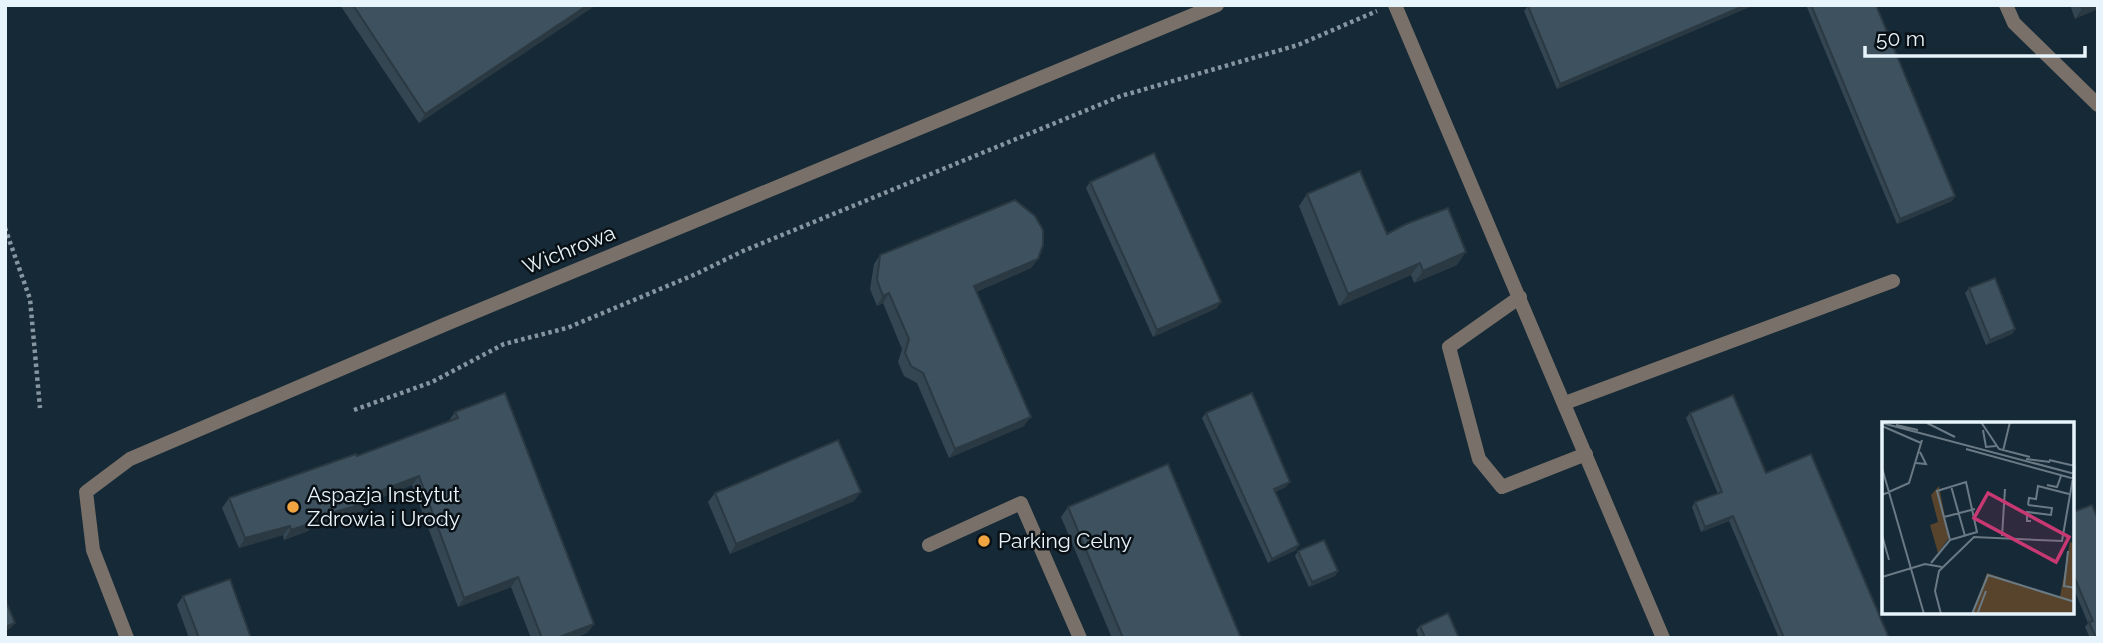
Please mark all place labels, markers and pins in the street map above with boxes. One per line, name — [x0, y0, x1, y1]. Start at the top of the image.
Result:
place label: Aspazja Instytut Zdrowia i Urody — [307, 482, 460, 531]
marker: Aspazja Instytut Zdrowia i Urody — [285, 499, 301, 515]
place label: Parking Celny — [998, 528, 1132, 553]
marker: Parking Celny — [976, 533, 992, 549]

